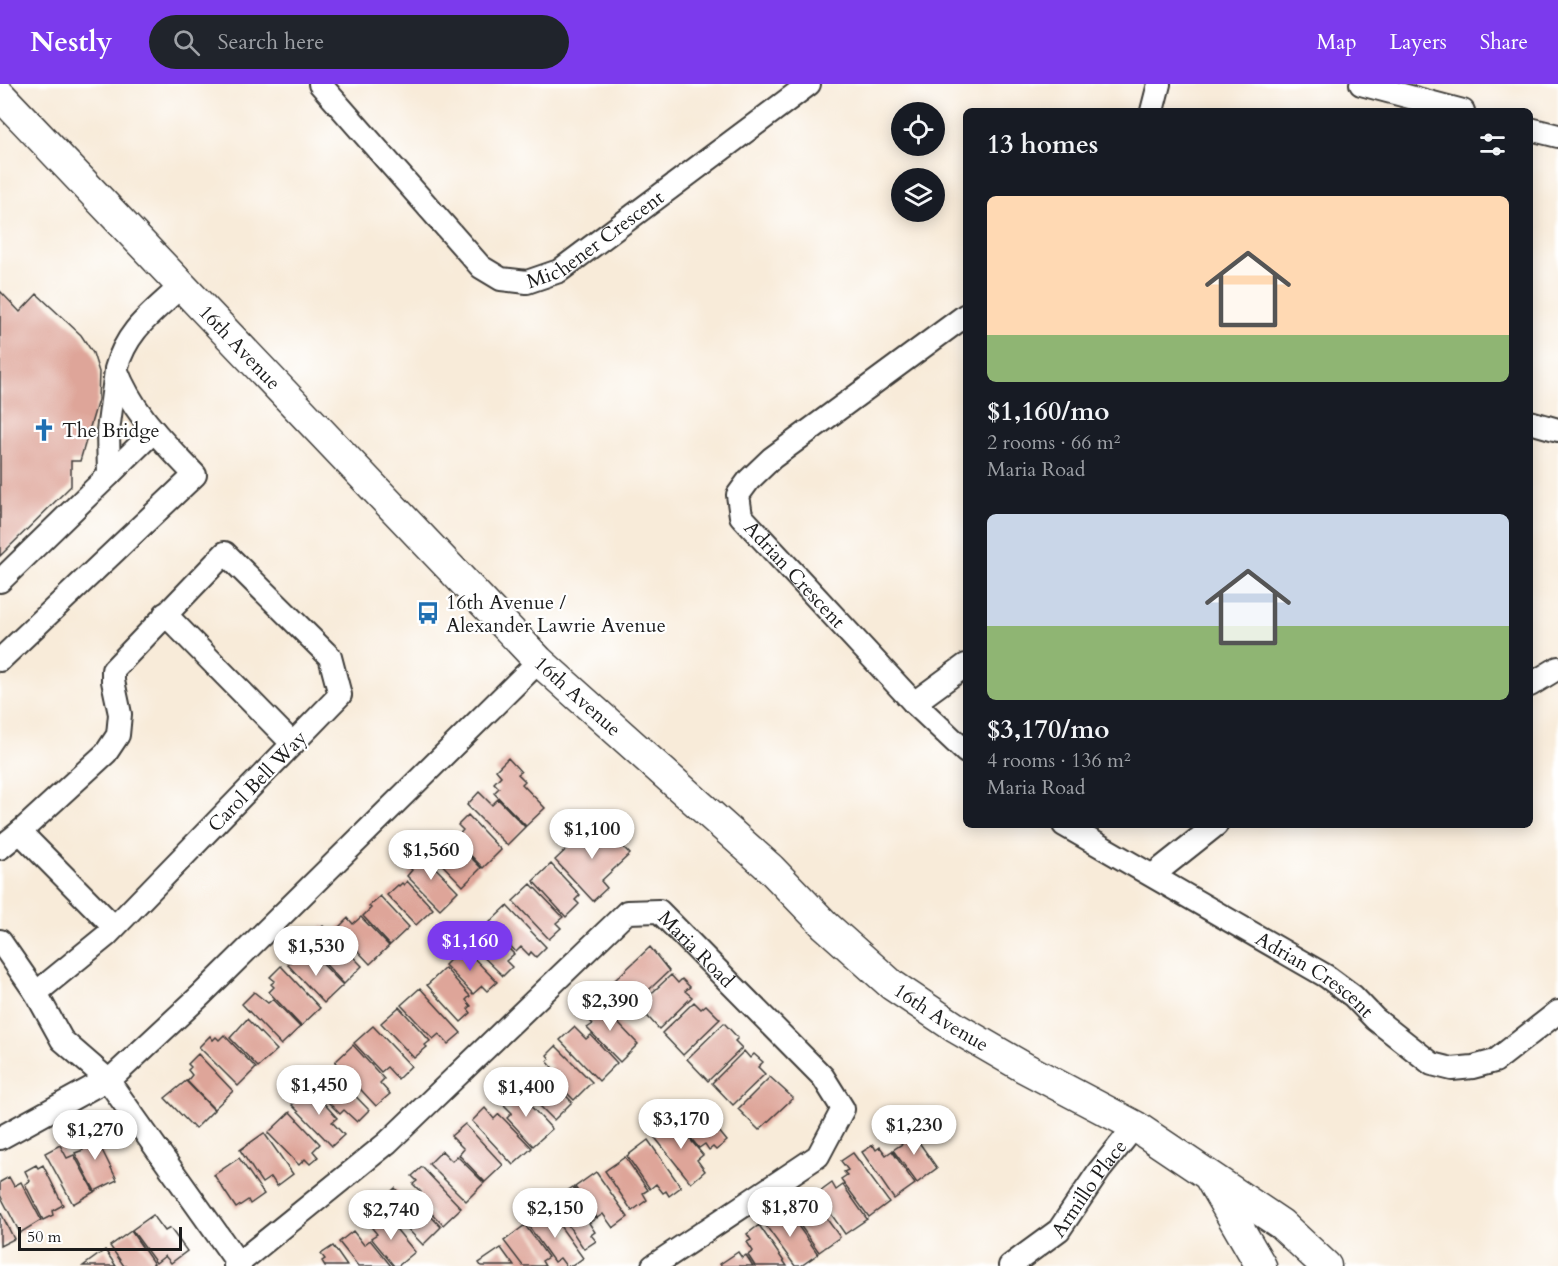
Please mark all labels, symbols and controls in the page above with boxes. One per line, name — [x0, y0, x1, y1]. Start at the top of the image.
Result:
search box — [149, 15, 569, 69]
text: Nestly — [30, 23, 113, 61]
icon: search — [170, 26, 203, 59]
text: Search here — [218, 27, 324, 57]
text: Map — [1317, 28, 1357, 57]
text: Layers — [1390, 28, 1447, 57]
text: Share — [1480, 28, 1528, 57]
map controls — [891, 102, 945, 222]
button: locate — [891, 102, 945, 156]
text: 13 homes — [987, 127, 1098, 162]
icon: filters — [1476, 128, 1509, 161]
button: layers — [891, 168, 945, 222]
street label: Michener Crescent — [523, 184, 670, 295]
icon: home — [1194, 235, 1302, 343]
street label: 16th Avenue — [193, 299, 287, 396]
text: $1,160/mo — [987, 394, 1110, 429]
church icon: The Bridge — [31, 417, 57, 443]
place label: The Bridge — [62, 417, 160, 444]
text: 2 rooms · 66 m² — [987, 429, 1120, 456]
text: Maria Road — [987, 456, 1085, 483]
street label: Adrian Crescent — [738, 515, 852, 635]
icon: home — [1194, 553, 1302, 661]
place label: 16th Avenue / Alexander Lawrie Avenue — [446, 589, 666, 639]
bus stop icon: 16th Avenue / Alexander Lawrie Avenue — [415, 600, 441, 626]
street label: 16th Avenue — [528, 650, 627, 742]
text: $3,170/mo — [987, 712, 1110, 747]
street label: Carol Bell Way — [202, 724, 313, 838]
text: 4 rooms · 136 m² — [987, 747, 1131, 774]
text: Maria Road — [987, 774, 1085, 801]
pin: $1,100 — [543, 809, 641, 860]
text: $1,100 — [563, 815, 621, 842]
pin: $1,560 — [382, 830, 480, 881]
text: $1,560 — [402, 836, 460, 863]
street label: Maria Road — [652, 905, 741, 994]
pin: $1,160 — [421, 921, 519, 972]
street label: Adrian Crescent — [1250, 925, 1380, 1024]
pin: $1,530 — [267, 926, 365, 977]
text: $1,160 — [441, 927, 499, 954]
text: $1,530 — [287, 932, 345, 959]
street label: 16th Avenue — [888, 977, 994, 1058]
pin: $2,390 — [561, 981, 659, 1032]
text: $2,390 — [581, 987, 639, 1014]
pin: $1,450 — [270, 1065, 368, 1116]
pin: $1,400 — [477, 1067, 575, 1118]
text: $1,450 — [290, 1071, 348, 1098]
text: $1,400 — [497, 1073, 555, 1100]
pin: $3,170 — [632, 1099, 730, 1150]
text: $3,170 — [652, 1105, 710, 1132]
pin: $1,230 — [865, 1105, 963, 1156]
pin: $1,270 — [46, 1110, 144, 1161]
text: $1,230 — [885, 1111, 943, 1138]
text: $1,270 — [66, 1116, 124, 1143]
street label: Armillo Place — [1045, 1134, 1133, 1243]
pin: $1,870 — [741, 1187, 839, 1238]
pin: $2,150 — [506, 1188, 604, 1239]
pin: $2,740 — [342, 1190, 440, 1241]
text: $1,870 — [761, 1193, 819, 1220]
text: $2,150 — [526, 1194, 584, 1221]
text: $2,740 — [362, 1196, 420, 1223]
scale bar — [18, 1224, 182, 1252]
text: 50 m — [27, 1226, 61, 1248]

